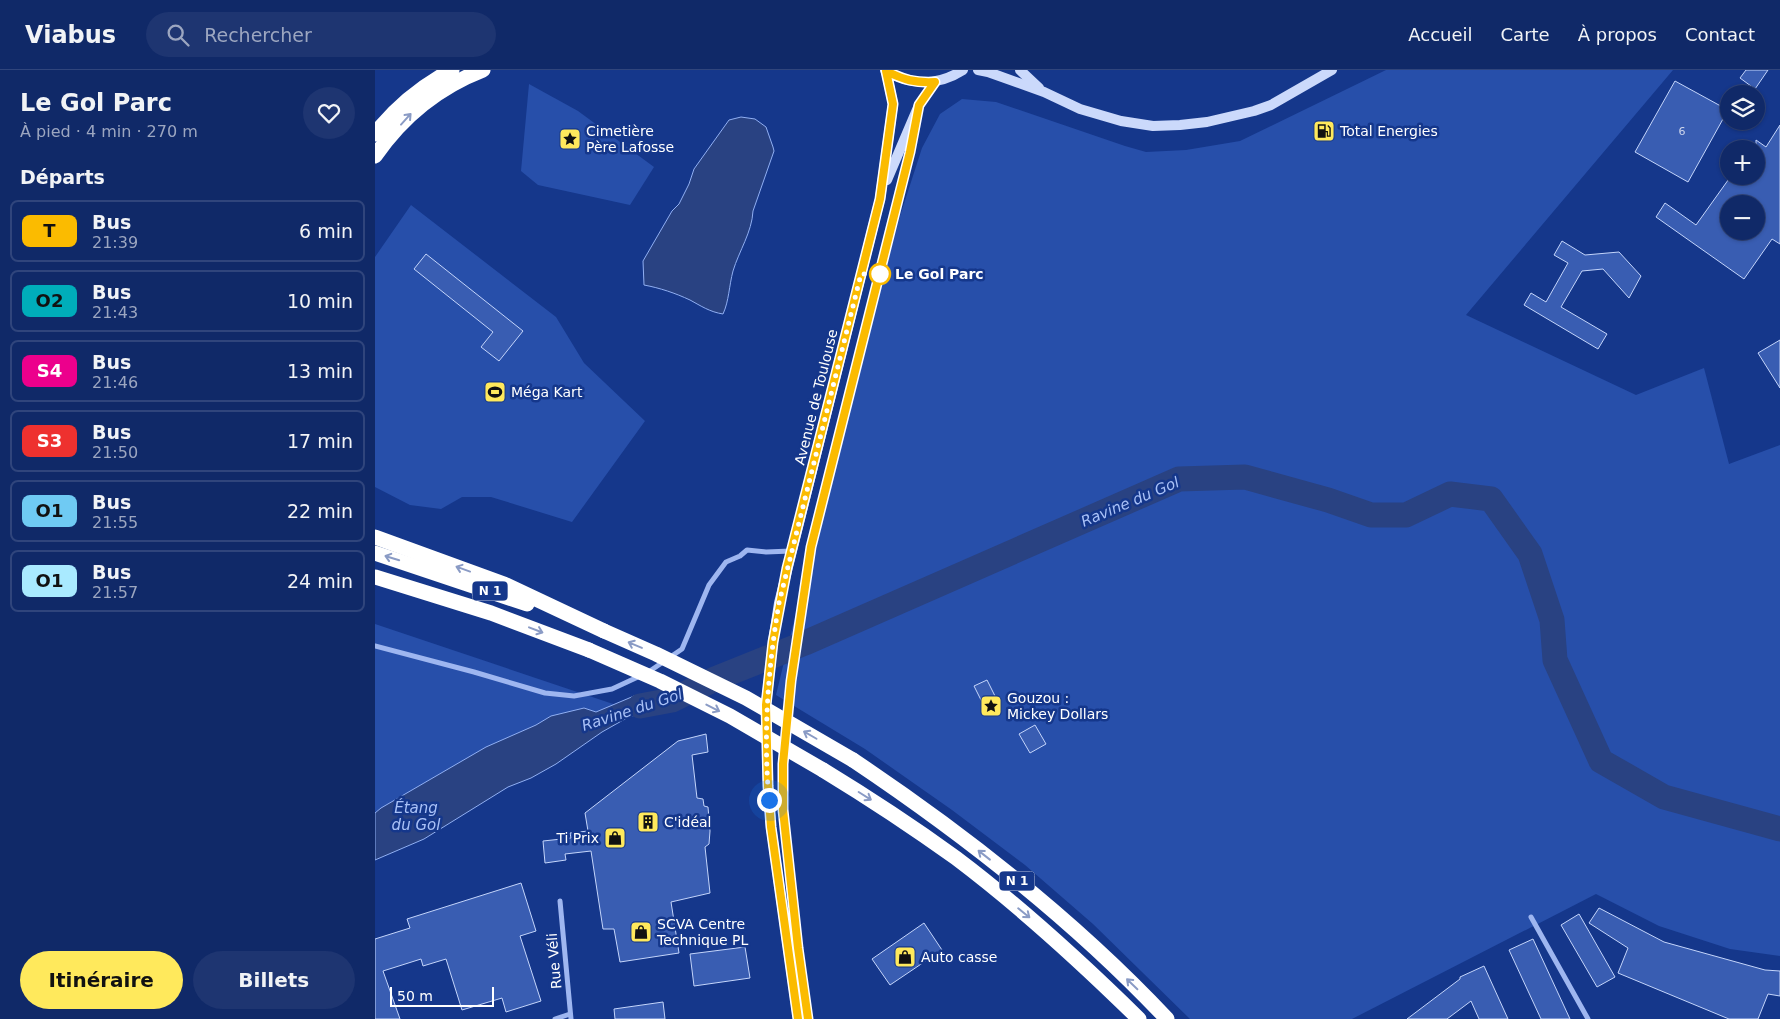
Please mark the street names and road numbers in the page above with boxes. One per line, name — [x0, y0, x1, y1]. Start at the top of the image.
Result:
street label: Avenue de Toulouse — [791, 328, 841, 466]
road number: N 1 — [473, 582, 507, 600]
road number: N 1 — [999, 871, 1035, 890]
street label: Rue Véli — [544, 932, 564, 990]

